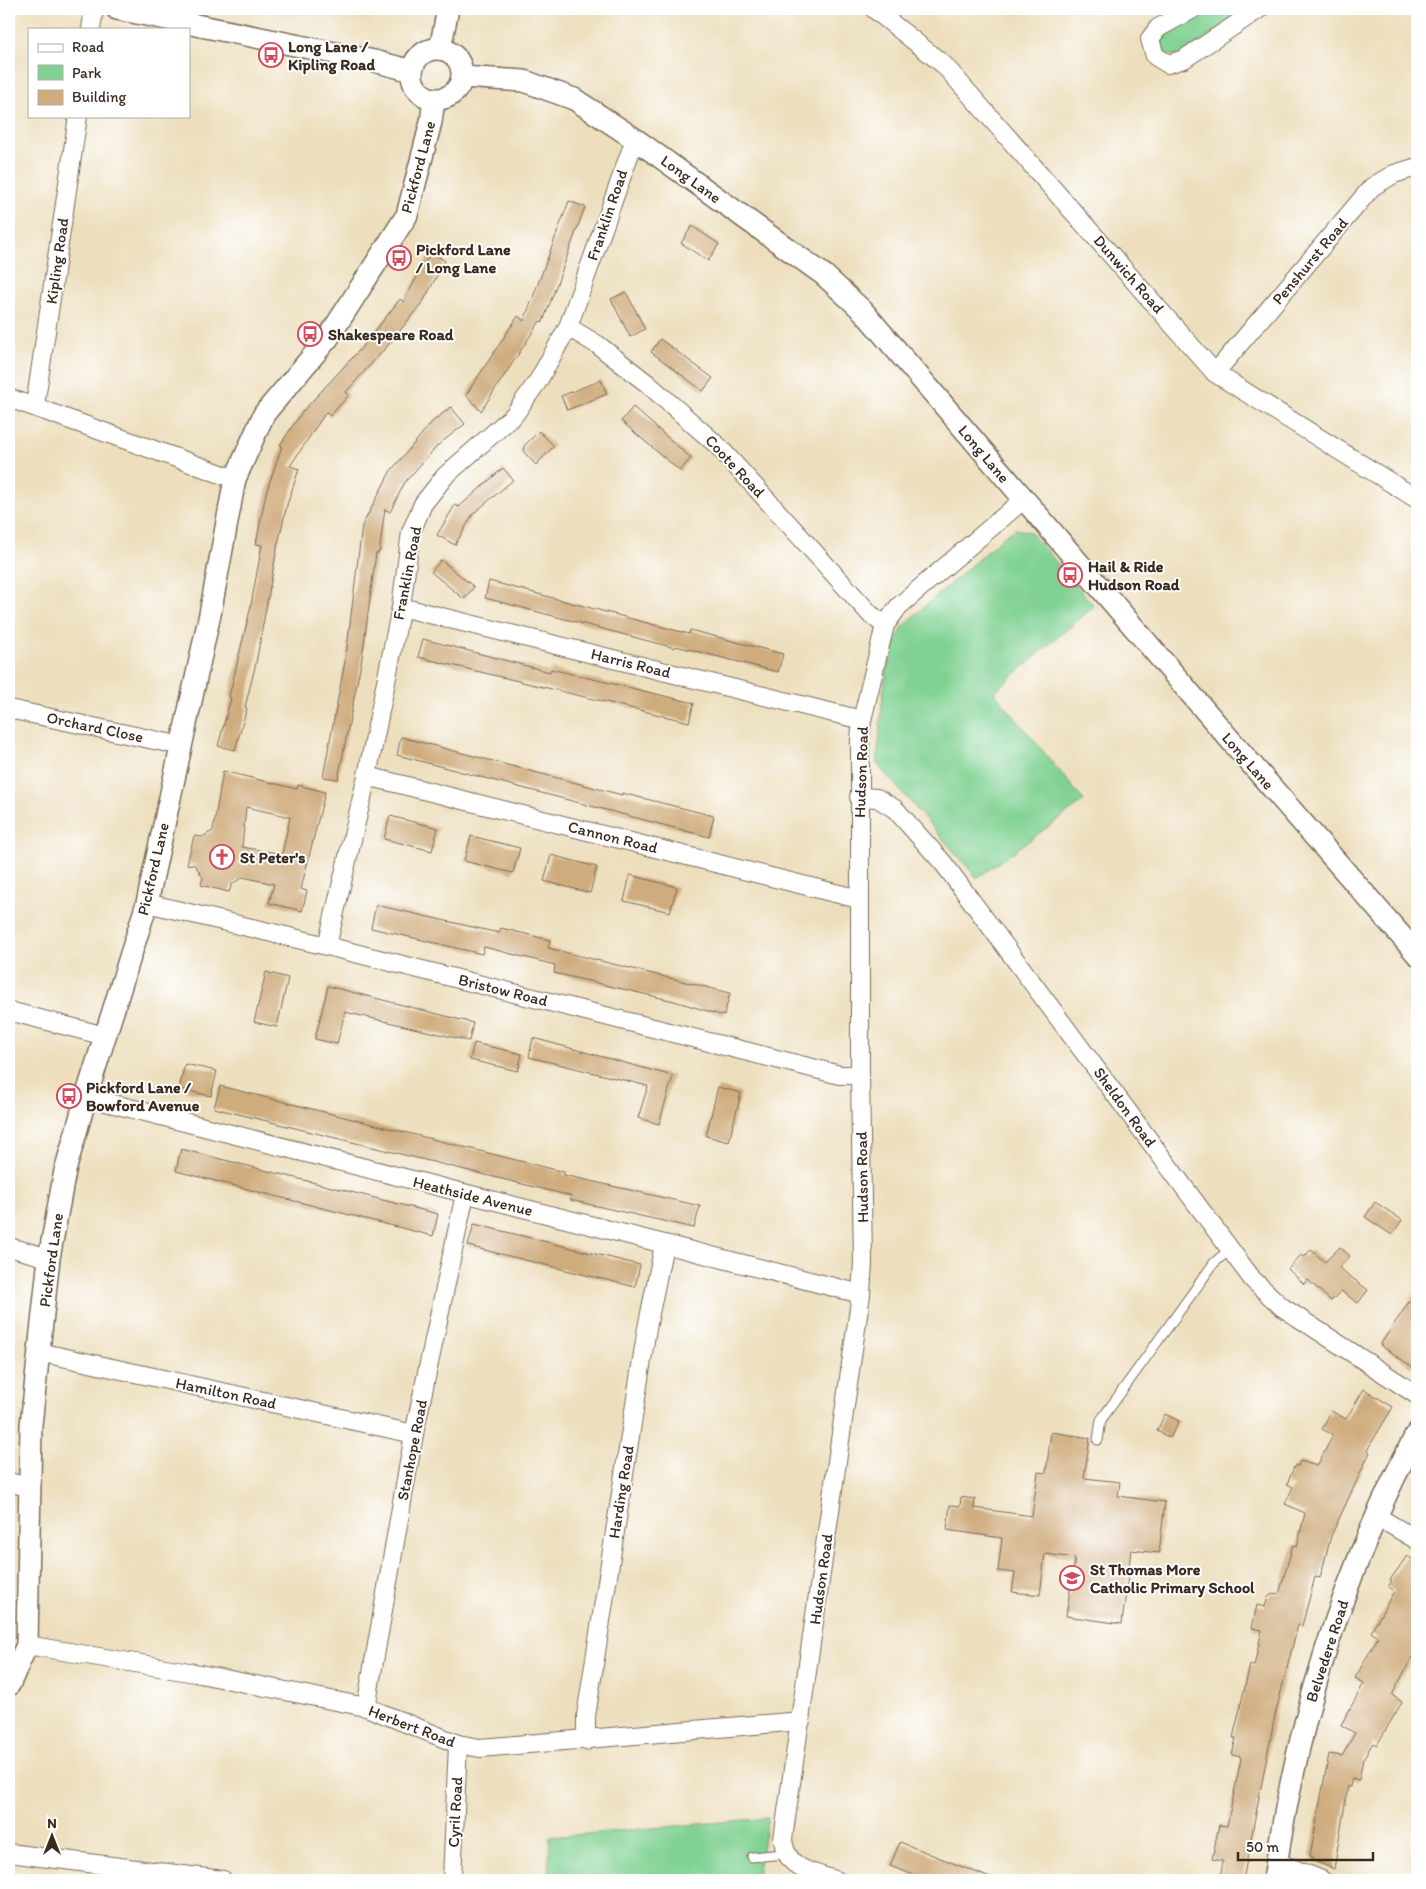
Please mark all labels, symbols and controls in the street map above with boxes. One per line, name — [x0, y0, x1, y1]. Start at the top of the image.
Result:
legend — [28, 28, 190, 118]
place label: Long Lane / Kipling Road — [288, 37, 375, 75]
text: Road — [72, 38, 105, 56]
bus stop icon: Long Lane / Kipling Road — [258, 42, 284, 68]
text: Park — [72, 64, 102, 82]
text: Building — [72, 88, 126, 106]
street label: Pickford Lane — [397, 119, 439, 215]
street label: Long Lane — [657, 151, 725, 207]
street label: Franklin Road — [583, 167, 632, 263]
street label: Penshurst Road — [1268, 213, 1352, 308]
street label: Kipling Road — [42, 216, 73, 305]
street label: Dunwich Road — [1090, 231, 1169, 317]
place label: Pickford Lane / Long Lane — [415, 240, 511, 278]
bus stop icon: Pickford Lane / Long Lane — [386, 245, 412, 271]
bus stop icon: Shakespeare Road — [297, 321, 323, 347]
place label: Shakespeare Road — [328, 325, 454, 345]
street label: Long Lane — [954, 421, 1014, 487]
street label: Coote Road — [701, 431, 769, 501]
street label: Franklin Road — [389, 524, 425, 622]
place label: Hail & Ride Hudson Road — [1088, 557, 1180, 594]
bus stop icon: Hail & Ride Hudson Road — [1057, 562, 1083, 588]
street label: Harris Road — [589, 644, 673, 682]
street label: Orchard Close — [45, 707, 145, 747]
street label: Hudson Road — [850, 726, 872, 818]
street label: Long Lane — [1218, 728, 1278, 794]
street label: Cannon Road — [566, 817, 660, 857]
street label: Pickford Lane — [133, 821, 173, 917]
church icon: St Peter's — [209, 844, 235, 870]
place label: St Peter's — [240, 848, 305, 867]
street label: Bristow Road — [456, 970, 550, 1010]
street label: Sheldon Road — [1090, 1063, 1161, 1151]
place label: Pickford Lane / Bowford Avenue — [86, 1078, 200, 1115]
bus stop icon: Pickford Lane / Bowford Avenue — [56, 1083, 82, 1109]
street label: Hudson Road — [852, 1131, 872, 1223]
street label: Heathside Avenue — [411, 1172, 535, 1220]
street label: Pickford Lane — [35, 1212, 67, 1308]
street label: Hamilton Road — [174, 1373, 279, 1413]
street label: Stanhope Road — [393, 1397, 431, 1502]
street label: Harding Road — [604, 1444, 638, 1540]
street label: Hudson Road — [805, 1532, 837, 1626]
place label: St Thomas More Catholic Primary School — [1090, 1560, 1255, 1598]
school or university icon: St Thomas More Catholic Primary School — [1059, 1565, 1085, 1591]
street label: Belvedere Road — [1302, 1597, 1353, 1704]
street label: Herbert Road — [366, 1701, 459, 1751]
street label: Cyril Road — [444, 1776, 466, 1848]
north arrow — [28, 1812, 78, 1862]
text: N — [47, 1815, 57, 1832]
scale bar — [1238, 1829, 1374, 1861]
text: 50 m — [1246, 1838, 1279, 1856]

